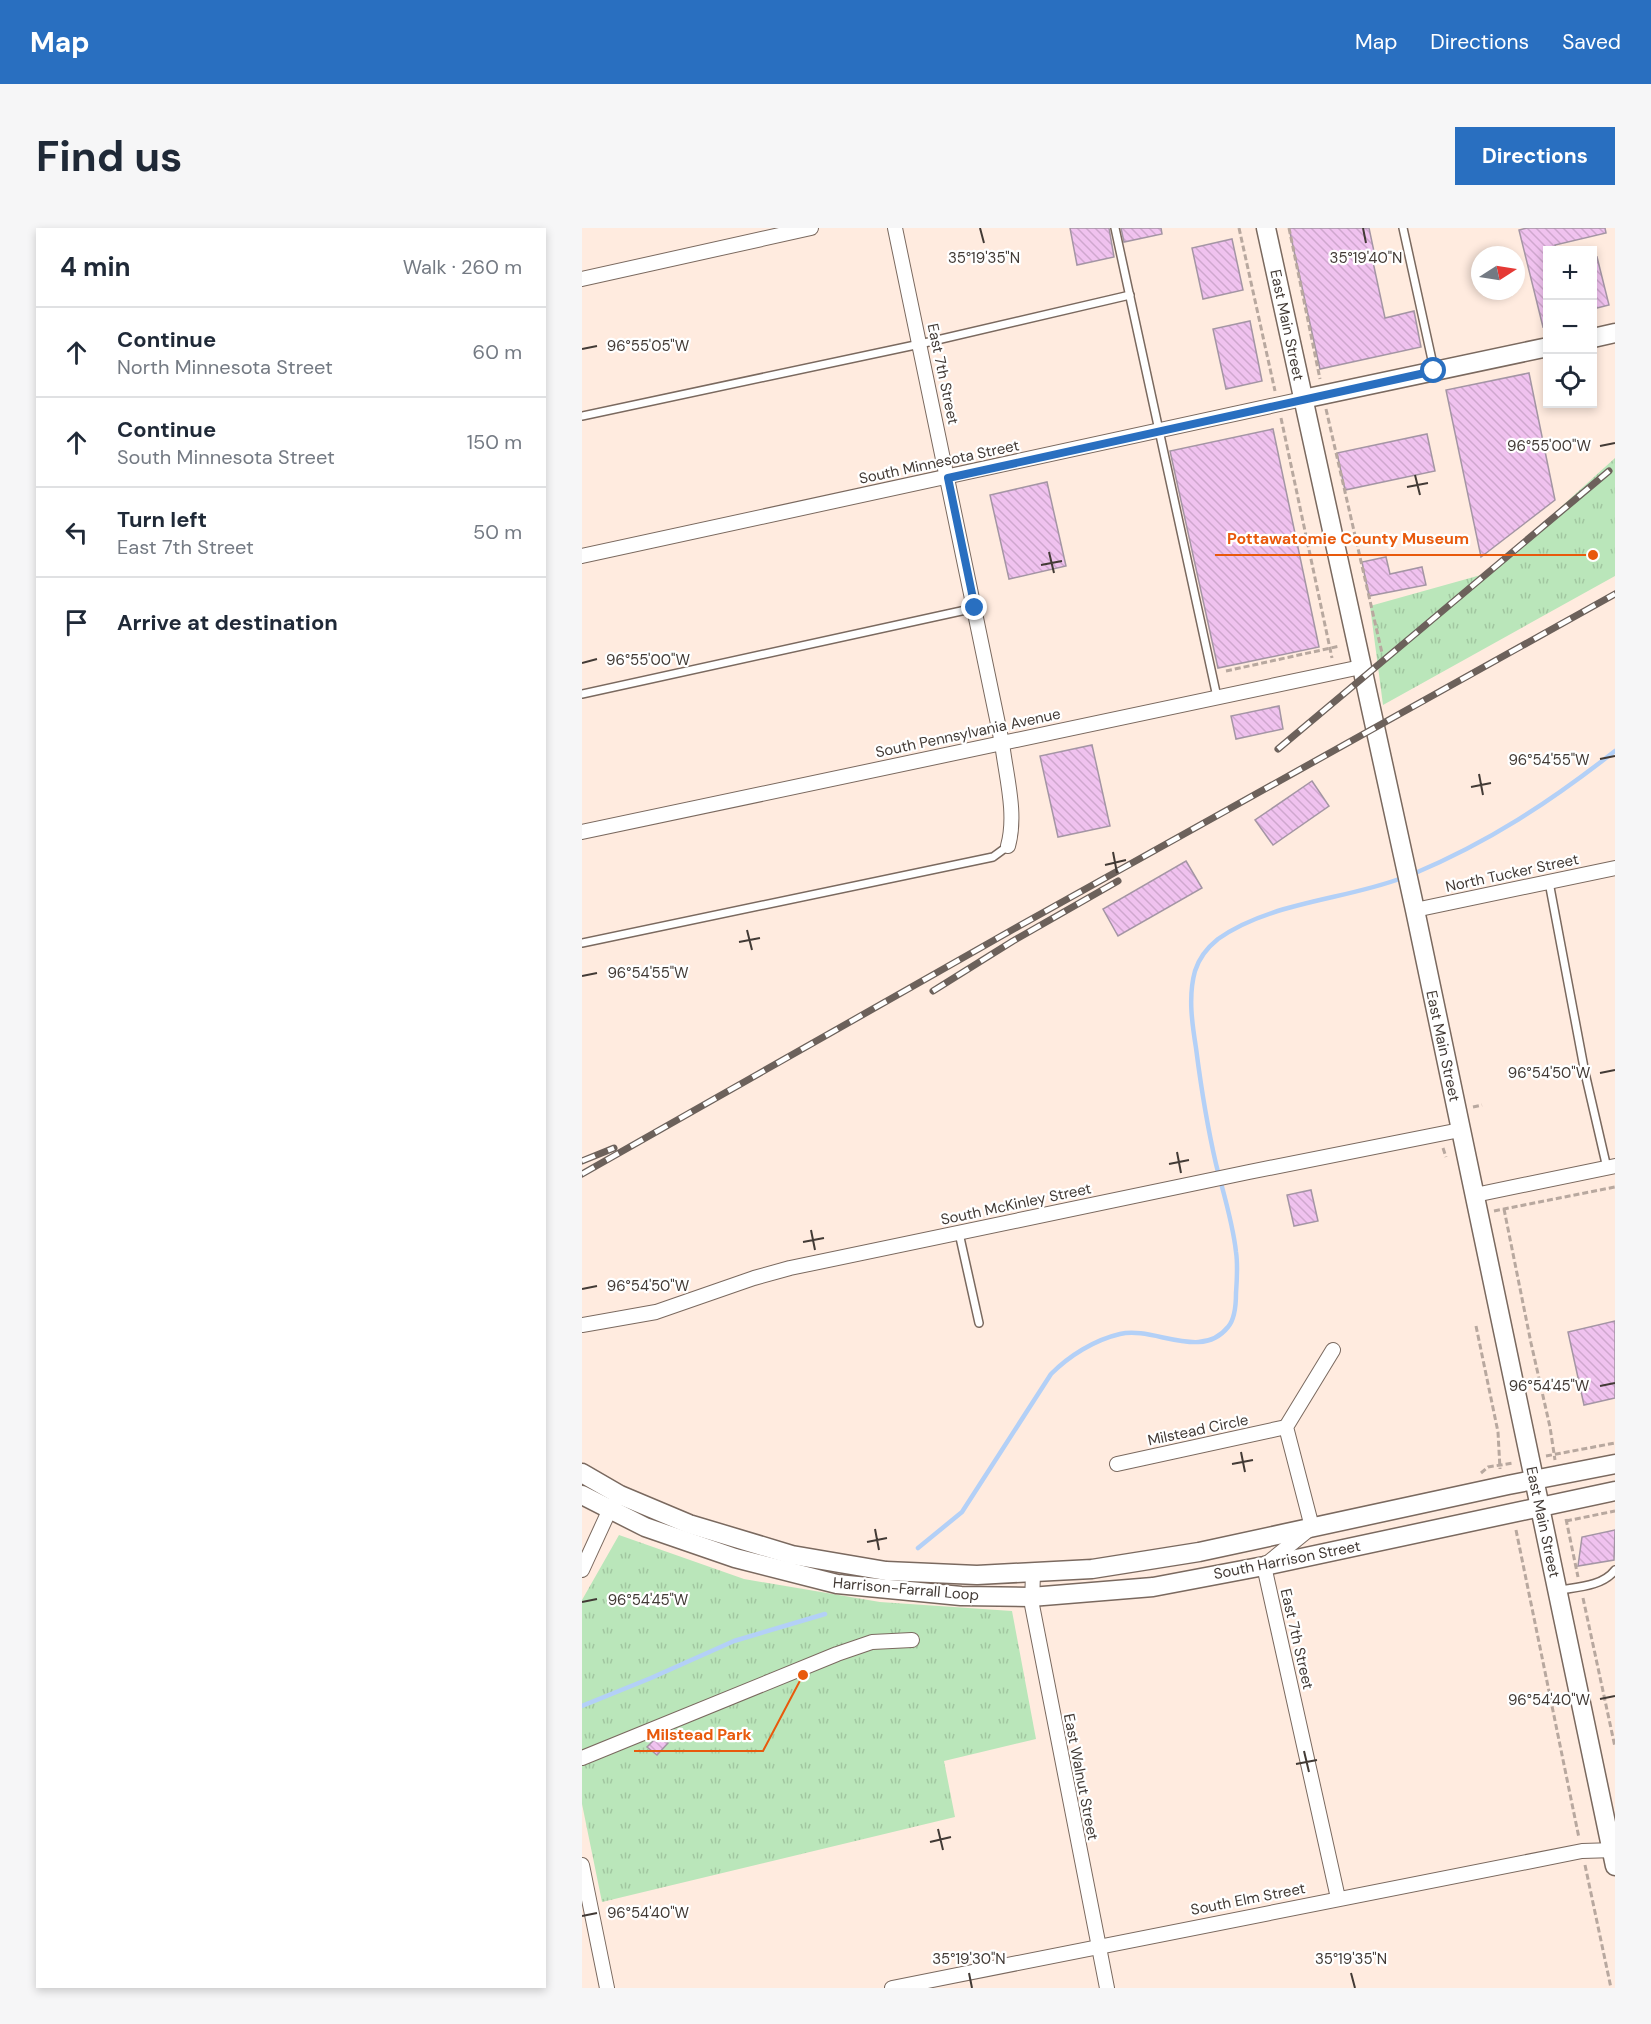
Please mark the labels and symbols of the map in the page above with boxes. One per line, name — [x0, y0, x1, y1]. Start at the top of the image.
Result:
north arrow — [1471, 246, 1525, 300]
text: 35°19'35"N — [948, 248, 1020, 268]
text: 35°19'40"N — [1330, 248, 1402, 268]
street label: East Main Street — [1265, 268, 1309, 383]
street label: East 7th Street — [923, 322, 963, 426]
text: 96°55'05"W — [607, 336, 690, 356]
route start — [1420, 357, 1446, 383]
street label: South Minnesota Street — [857, 435, 1021, 489]
text: 96°55'00"W — [1507, 436, 1591, 456]
callout: Pottawatomie County Museum — [1215, 521, 1481, 555]
text: Pottawatomie County Museum — [1227, 528, 1469, 549]
route end — [961, 594, 987, 620]
text: 96°55'00"W — [606, 650, 690, 670]
street label: South Pennsylvania Avenue — [874, 704, 1062, 762]
text: 96°54'55"W — [1508, 750, 1590, 770]
street label: North Tucker Street — [1444, 849, 1581, 897]
text: 96°54'55"W — [607, 963, 689, 983]
street label: East Main Street — [1421, 989, 1465, 1104]
text: 96°54'50"W — [1508, 1063, 1591, 1083]
street label: South McKinley Street — [939, 1178, 1093, 1230]
text: 96°54'50"W — [607, 1276, 690, 1296]
text: 96°54'45"W — [1509, 1376, 1590, 1396]
street label: Milstead Circle — [1146, 1410, 1250, 1450]
street label: East Main Street — [1521, 1465, 1565, 1580]
street label: South Harrison Street — [1212, 1536, 1362, 1584]
street label: Harrison-Farrall Loop — [832, 1573, 980, 1605]
street label: East 7th Street — [1276, 1587, 1318, 1691]
text: 96°54'45"W — [608, 1590, 689, 1610]
text: 96°54'40"W — [1508, 1690, 1591, 1710]
street label: East Walnut Street — [1059, 1712, 1103, 1842]
callout: Milstead Park — [634, 1717, 763, 1751]
text: Milstead Park — [646, 1724, 753, 1745]
street label: South Elm Street — [1189, 1878, 1307, 1920]
text: 96°54'40"W — [607, 1903, 690, 1923]
text: 35°19'30"N — [932, 1949, 1006, 1969]
text: 35°19'35"N — [1315, 1949, 1387, 1969]

